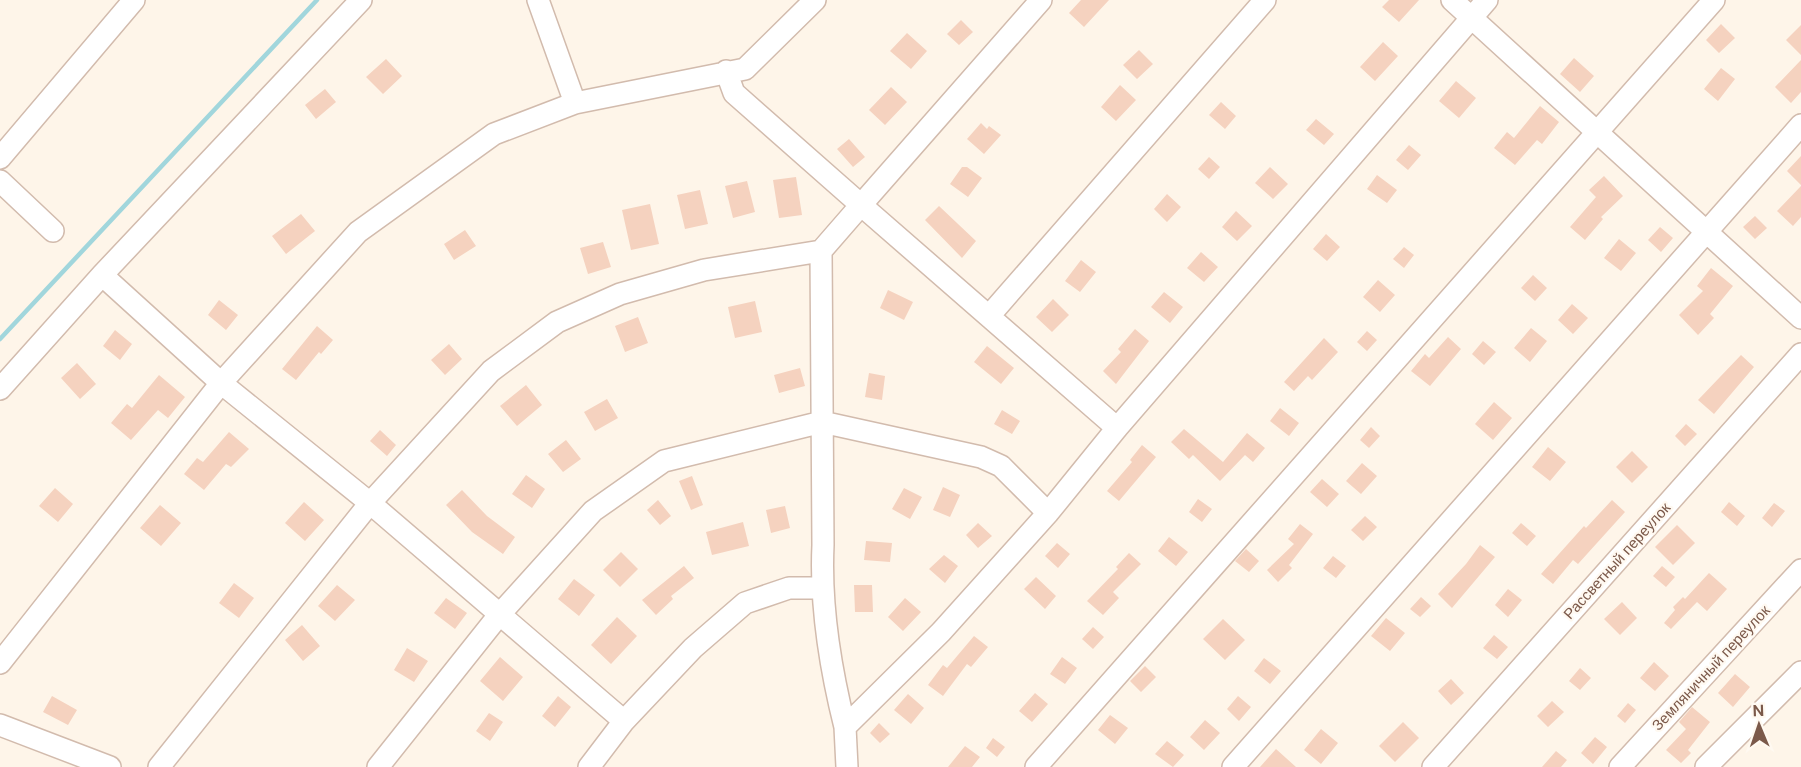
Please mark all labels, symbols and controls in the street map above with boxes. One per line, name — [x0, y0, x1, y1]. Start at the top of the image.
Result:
street label: Рассветный переулок — [1559, 498, 1675, 624]
street label: Земляничный переулок — [1648, 601, 1775, 735]
north arrow — [1729, 695, 1789, 755]
text: N — [1752, 700, 1765, 721]

